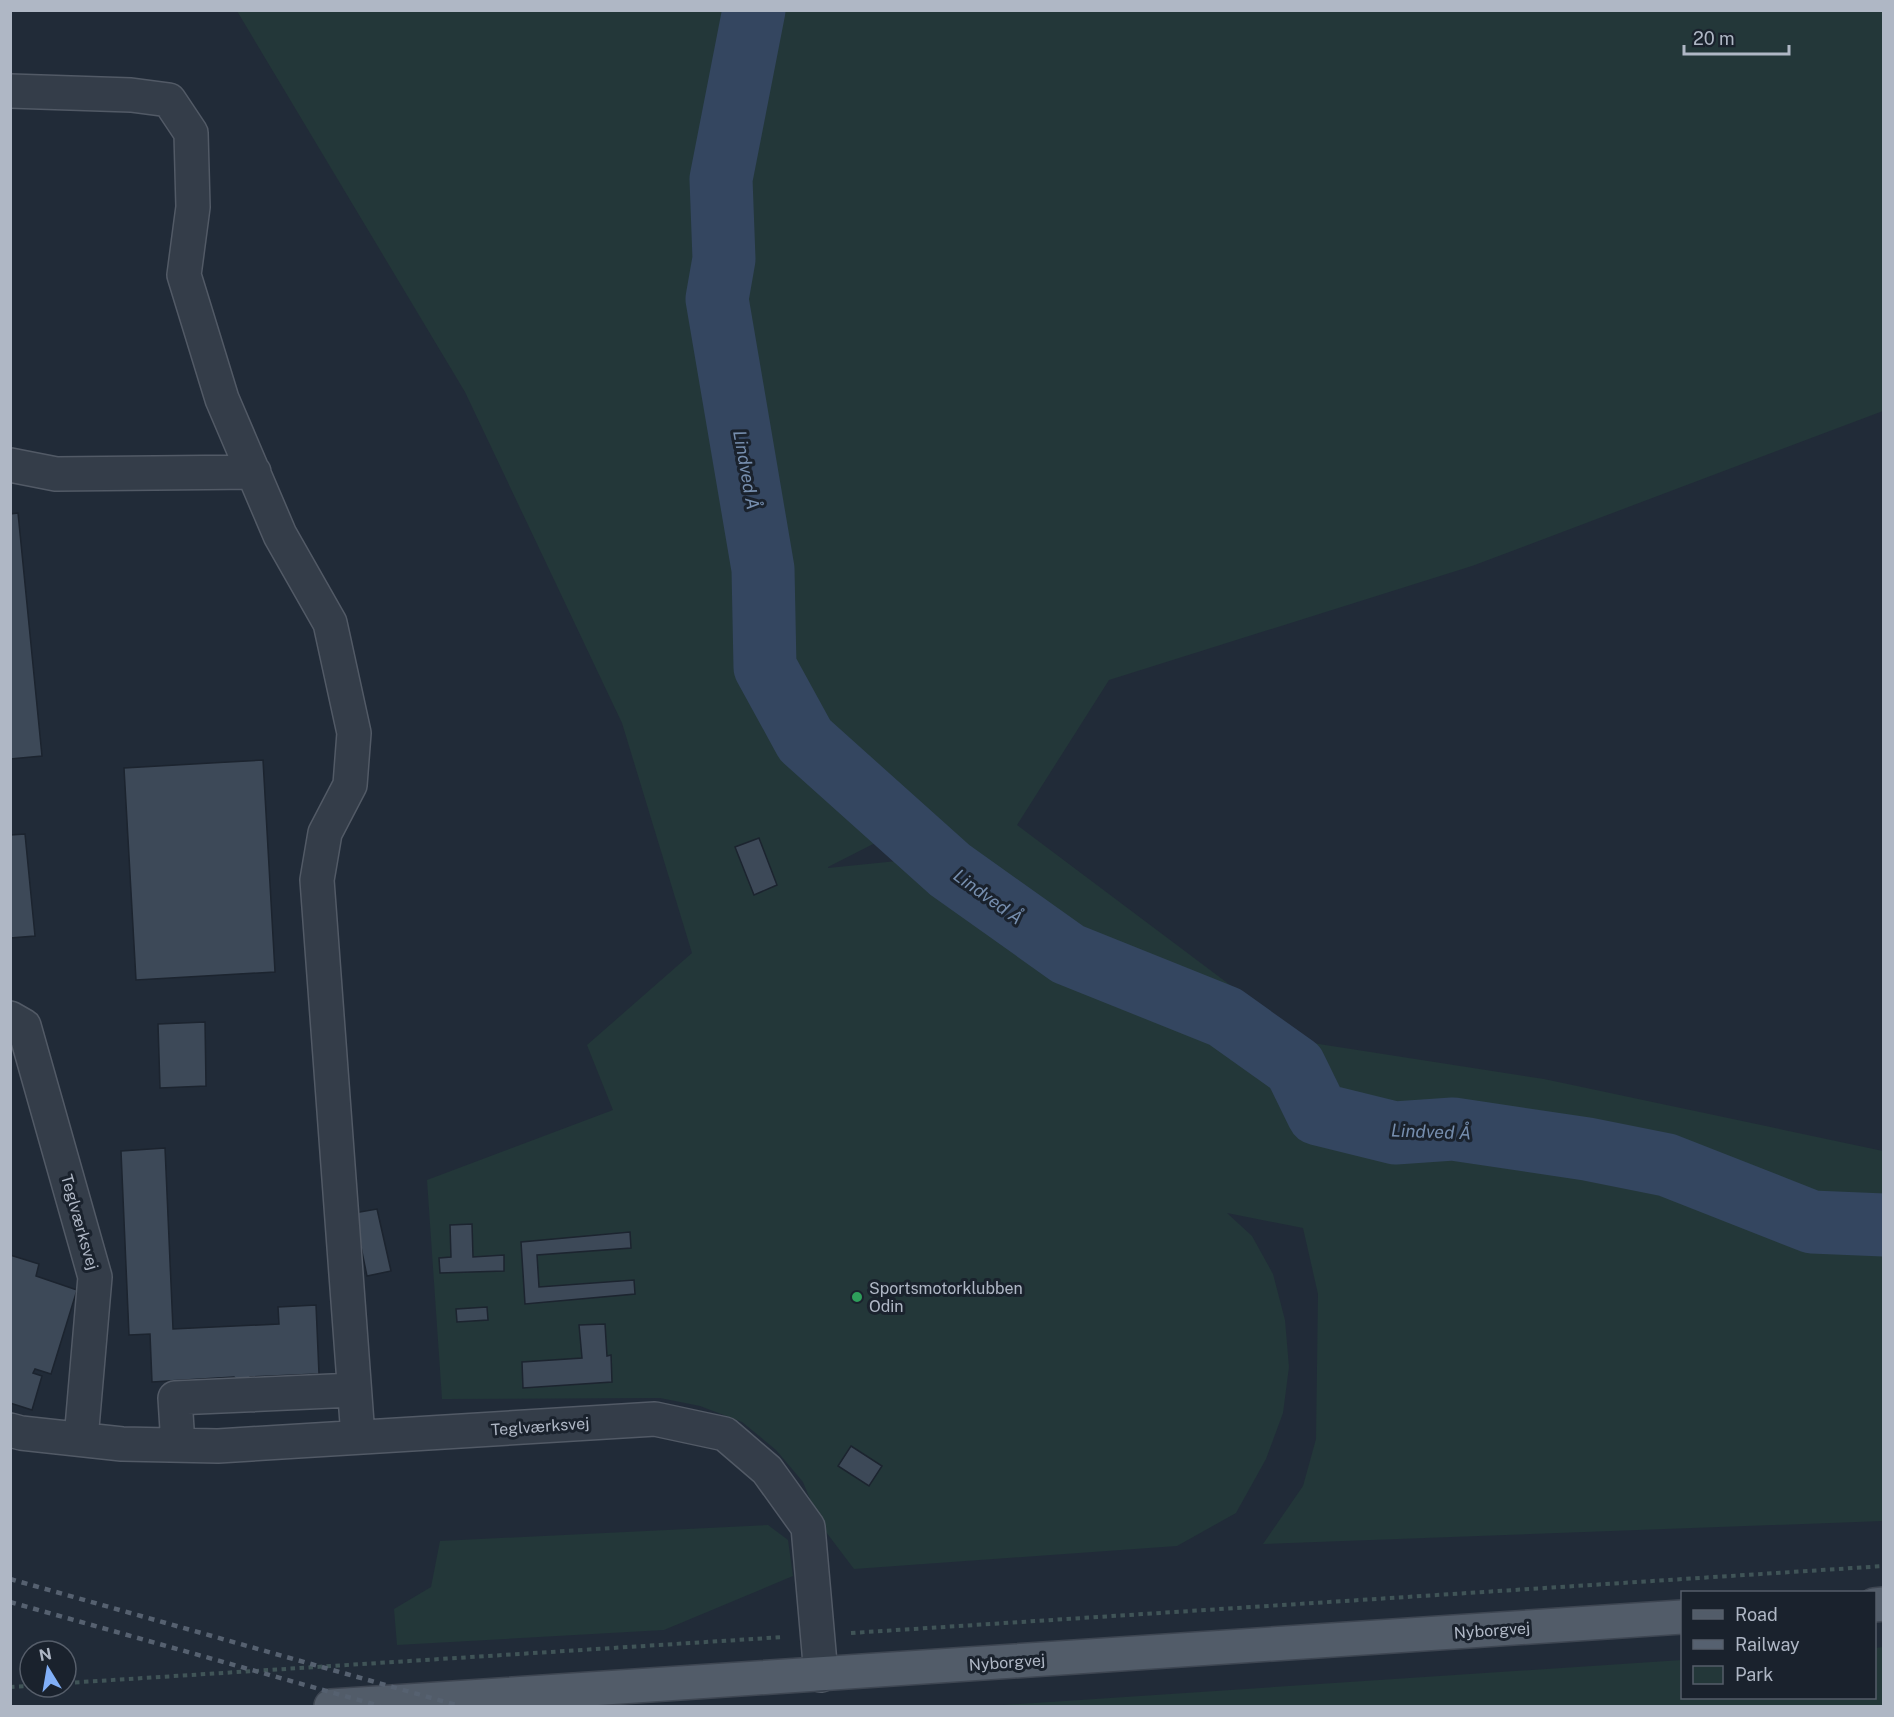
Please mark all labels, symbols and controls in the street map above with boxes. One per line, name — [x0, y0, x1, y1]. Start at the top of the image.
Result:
scale bar — [1684, 18, 1789, 56]
text: 20 m — [1693, 28, 1735, 49]
water label: Lindved Å — [729, 428, 766, 511]
water label: Lindved Å — [950, 863, 1028, 929]
water label: Lindved Å — [1391, 1118, 1472, 1143]
street label: Teglværksvej — [57, 1172, 102, 1272]
place label: Sportsmotorklubben Odin — [869, 1279, 1023, 1316]
marker: Sportsmotorklubben Odin — [850, 1290, 864, 1304]
street label: Teglværksvej — [490, 1414, 590, 1439]
legend — [1681, 1591, 1876, 1699]
text: Road — [1735, 1604, 1778, 1625]
street label: Nyborgvej — [1453, 1618, 1531, 1643]
text: Railway — [1735, 1634, 1800, 1655]
north arrow — [18, 1639, 78, 1699]
text: N — [37, 1644, 53, 1665]
street label: Nyborgvej — [968, 1650, 1046, 1675]
text: Park — [1735, 1664, 1773, 1685]

